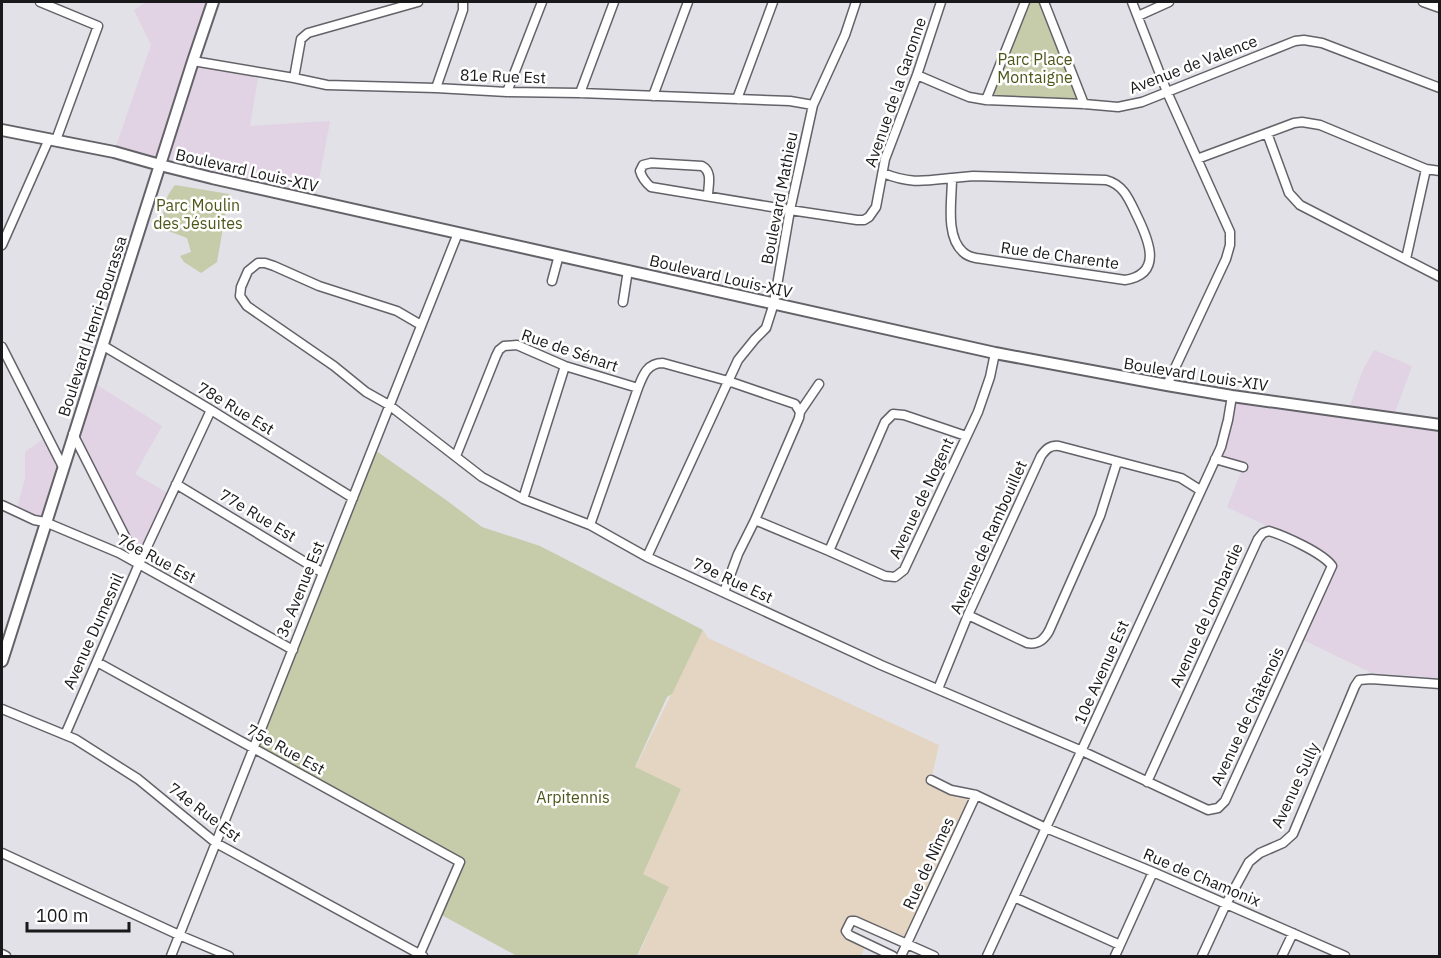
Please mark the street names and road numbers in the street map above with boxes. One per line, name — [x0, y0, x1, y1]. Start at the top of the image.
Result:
street label: Avenue de la Garonne — [860, 14, 930, 170]
street label: Avenue de Valence — [1126, 30, 1260, 98]
street label: 81e Rue Est — [460, 65, 546, 87]
street label: Boulevard Mathieu — [756, 130, 802, 266]
street label: Boulevard Louis-XIV — [174, 144, 321, 196]
street label: Boulevard Henri-Bourassa — [53, 233, 131, 419]
street label: Rue de Charente — [1000, 237, 1121, 273]
street label: Boulevard Louis-XIV — [648, 250, 795, 302]
street label: Rue de Sénart — [519, 324, 621, 376]
street label: Boulevard Louis-XIV — [1122, 353, 1270, 395]
street label: 78e Rue Est — [194, 377, 278, 439]
street label: Avenue de Nogent — [884, 434, 958, 562]
street label: Avenue de Rambouillet — [945, 457, 1031, 617]
street label: 77e Rue Est — [216, 484, 300, 546]
street label: 76e Rue Est — [114, 529, 200, 587]
street label: 3e Avenue Est — [272, 538, 328, 640]
street label: Avenue de Lombardie — [1165, 540, 1247, 690]
street label: 79e Rue Est — [690, 553, 776, 607]
street label: Avenue Dumesnil — [58, 570, 128, 692]
street label: 10e Avenue Est — [1069, 617, 1133, 727]
street label: Avenue de Châtenois — [1206, 643, 1288, 789]
street label: 75e Rue Est — [243, 719, 329, 779]
street label: Avenue Sully — [1266, 739, 1324, 831]
street label: 74e Rue Est — [165, 778, 245, 846]
street label: Rue de Nîmes — [898, 814, 958, 912]
street label: Rue de Chamonix — [1140, 843, 1264, 911]

